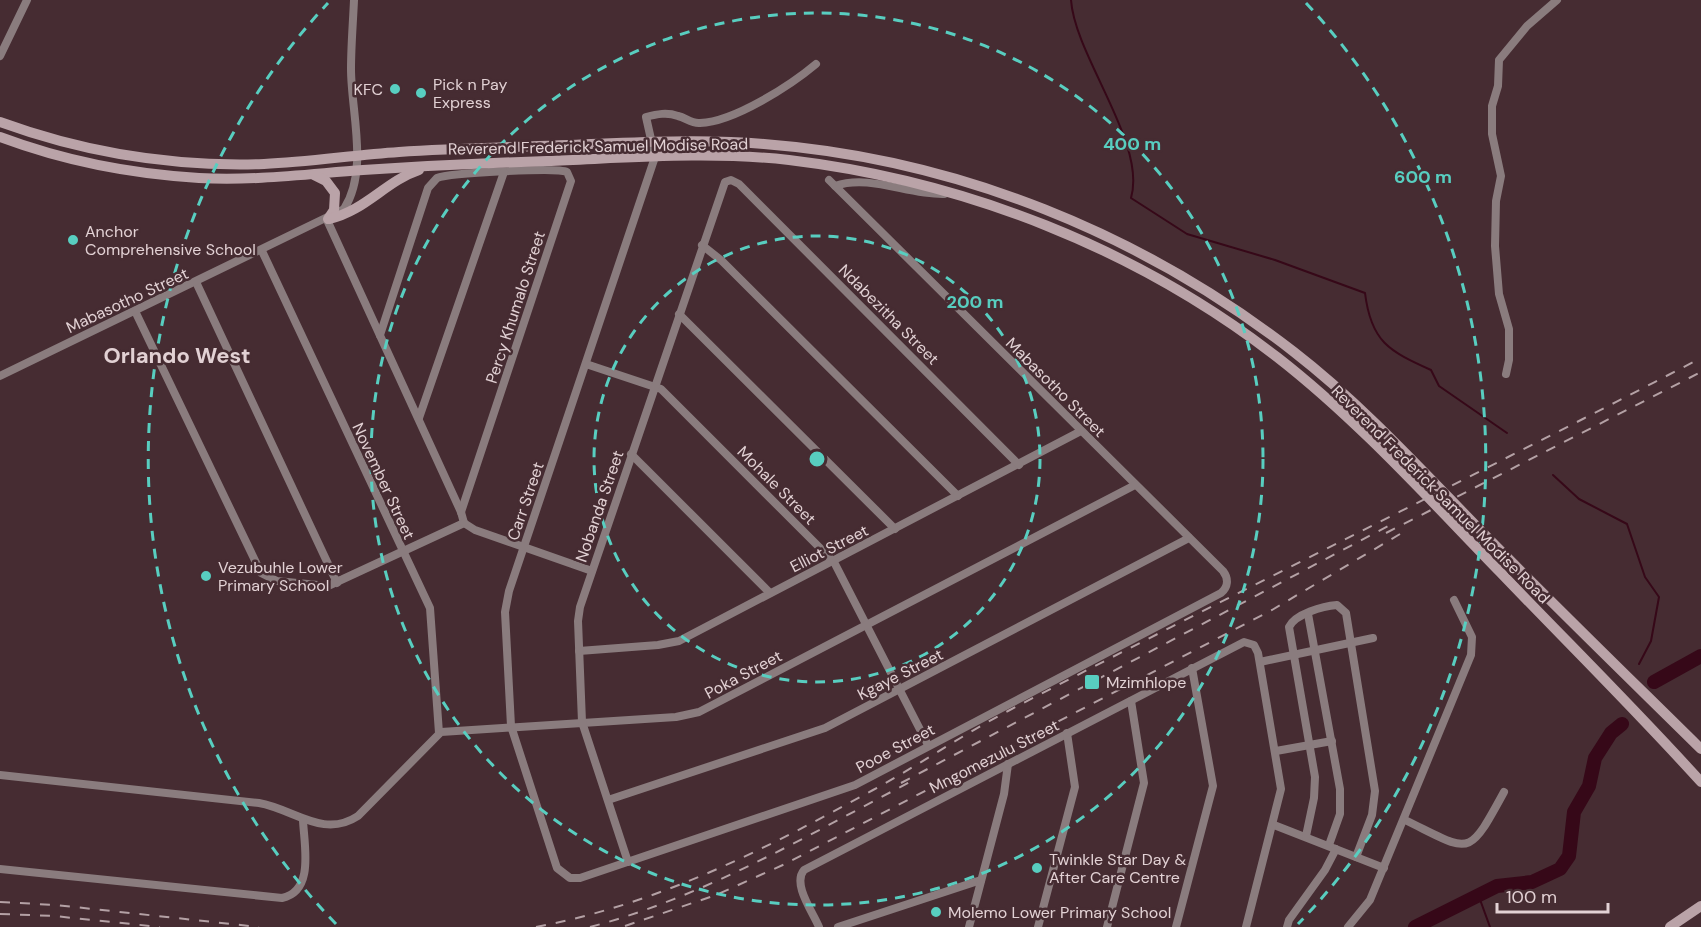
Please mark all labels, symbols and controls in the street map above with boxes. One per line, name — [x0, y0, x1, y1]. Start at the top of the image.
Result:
place label: Pick n Pay Express — [433, 74, 507, 113]
place label: KFC — [354, 79, 383, 100]
marker: KFC — [388, 82, 402, 96]
marker: Pick n Pay Express — [414, 86, 428, 100]
text: 400 m — [1103, 132, 1161, 156]
street label: Reverend Frederick Samuel Modise Road — [448, 133, 748, 160]
text: 600 m — [1394, 165, 1452, 189]
place label: Anchor Comprehensive School — [85, 221, 256, 260]
street label: Percy Khumalo Street — [481, 228, 550, 386]
marker: Anchor Comprehensive School — [66, 233, 80, 247]
street label: Ndabezitha Street — [834, 260, 943, 369]
street label: Mabasotho Street — [63, 263, 192, 338]
text: 200 m — [947, 290, 1003, 314]
street label: Mabasotho Street — [1001, 333, 1110, 442]
district label: Orlando West — [104, 341, 250, 370]
street label: Reverend Frederick Samuel Modise Road — [1327, 381, 1554, 608]
street label: November Street — [347, 420, 420, 543]
street label: Mohale Street — [733, 441, 821, 529]
street label: Nobanda Street — [571, 448, 628, 565]
centre of rings — [807, 449, 827, 469]
street label: Carr Street — [502, 459, 549, 543]
street label: Elliot Street — [787, 520, 872, 577]
place label: Vezubuhle Lower Primary School — [218, 557, 343, 596]
marker: Vezubuhle Lower Primary School — [199, 569, 213, 583]
street label: Kgaye Street — [854, 644, 947, 705]
street label: Poka Street — [701, 645, 786, 704]
place label: Mzimhlope — [1106, 672, 1186, 693]
marker: Mzimhlope — [1083, 673, 1101, 691]
street label: Mngomezulu Street — [926, 715, 1063, 798]
street label: Pooe Street — [852, 719, 938, 778]
place label: Twinkle Star Day & After Care Centre — [1049, 849, 1186, 888]
marker: Twinkle Star Day & After Care Centre — [1030, 861, 1044, 875]
scale bar — [1497, 876, 1608, 914]
text: 100 m — [1506, 885, 1557, 909]
place label: Molemo Lower Primary School — [948, 902, 1171, 923]
marker: Molemo Lower Primary School — [929, 905, 943, 919]

